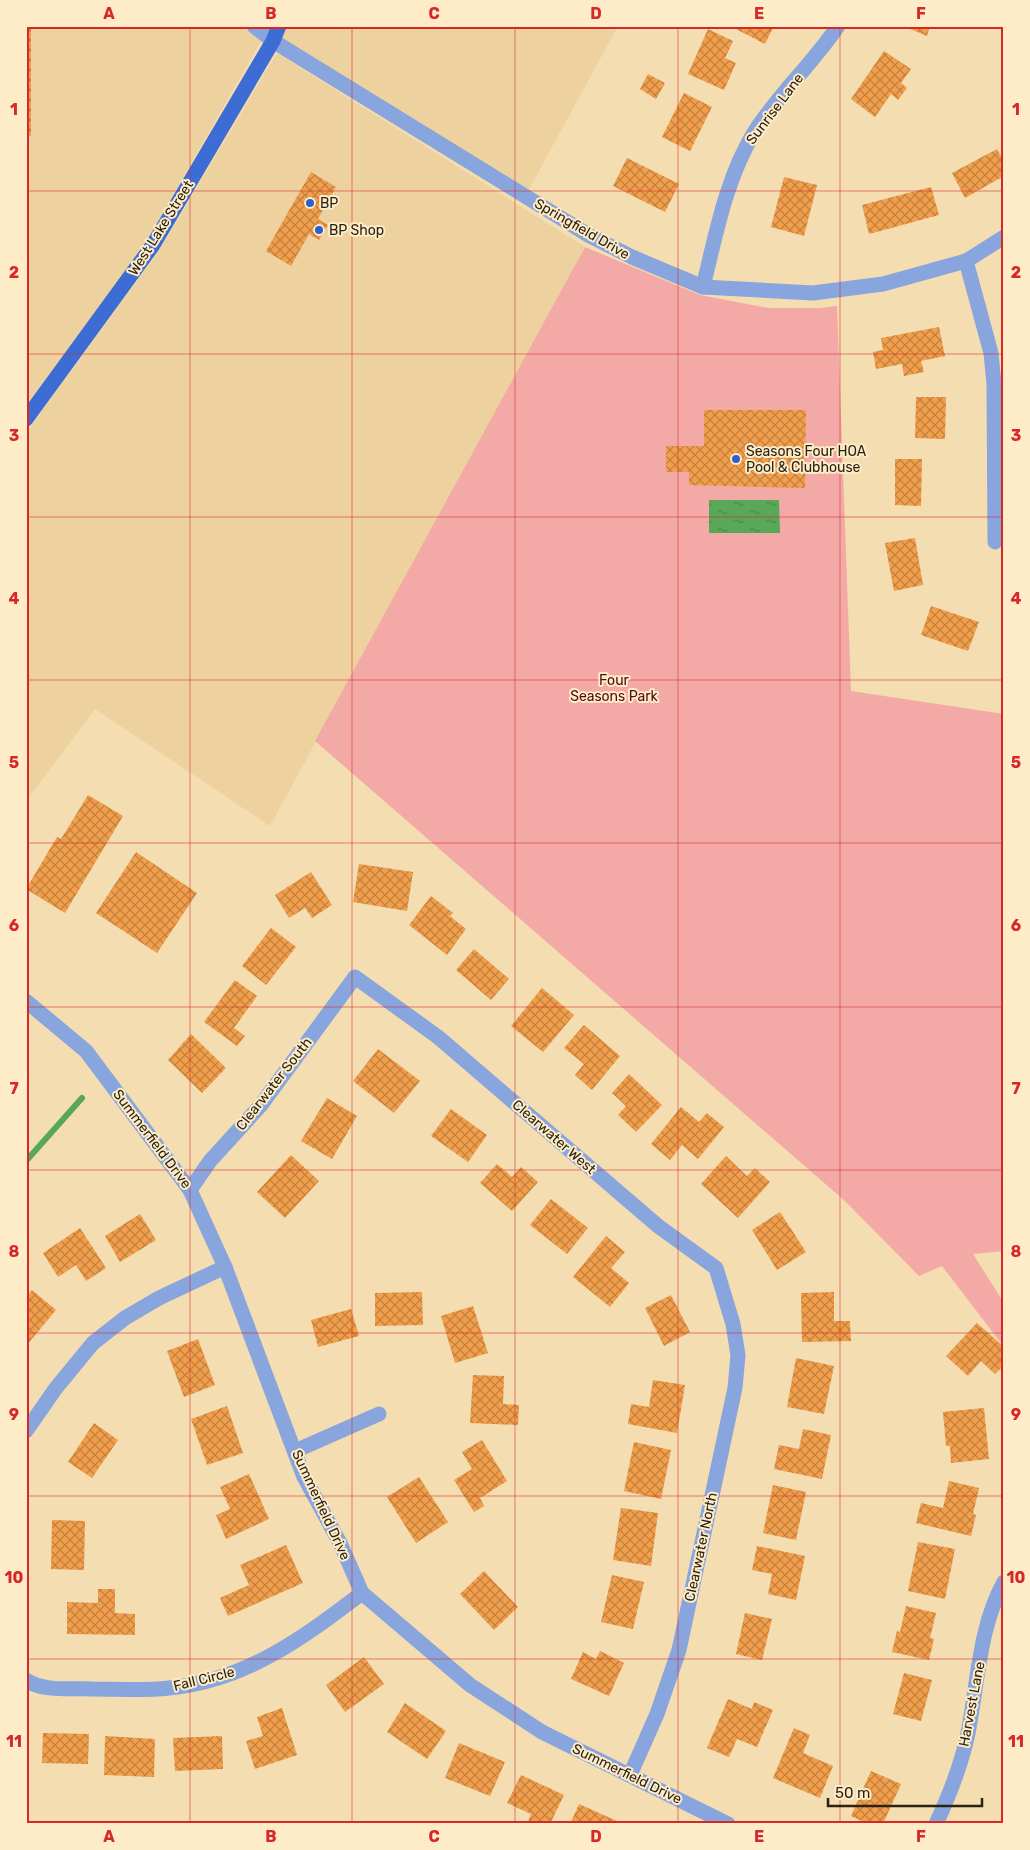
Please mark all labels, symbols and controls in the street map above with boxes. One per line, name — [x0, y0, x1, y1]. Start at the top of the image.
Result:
text: A — [103, 4, 115, 23]
text: B — [265, 4, 277, 23]
text: C — [428, 4, 440, 23]
text: D — [590, 4, 602, 23]
text: E — [754, 4, 764, 23]
text: F — [916, 4, 926, 23]
street label: Sunrise Lane — [743, 70, 807, 148]
text: 1 — [10, 100, 18, 119]
text: 1 — [1012, 100, 1020, 119]
street label: West Lake Street — [125, 177, 197, 279]
place label: BP — [320, 195, 338, 212]
street label: Springfield Drive — [531, 195, 633, 263]
marker: BP — [304, 197, 316, 209]
place label: BP Shop — [329, 222, 384, 239]
marker: BP Shop — [313, 224, 325, 236]
text: 2 — [9, 263, 19, 282]
text: 2 — [1011, 263, 1021, 282]
text: 3 — [9, 426, 19, 445]
text: 3 — [1011, 426, 1021, 445]
place label: Seasons Four HOA Pool & Clubhouse — [746, 443, 867, 476]
marker: Seasons Four HOA Pool & Clubhouse — [730, 453, 742, 465]
text: 4 — [9, 589, 20, 608]
text: 4 — [1011, 589, 1022, 608]
park label: Four Seasons Park — [570, 672, 659, 705]
text: 5 — [9, 753, 19, 772]
text: 5 — [1011, 753, 1021, 772]
text: 6 — [9, 916, 19, 935]
text: 6 — [1011, 916, 1021, 935]
street label: Clearwater South — [232, 1034, 316, 1134]
text: 7 — [9, 1079, 19, 1098]
text: 7 — [1011, 1079, 1021, 1098]
street label: Summerfield Drive — [109, 1086, 195, 1192]
street label: Clearwater West — [509, 1096, 600, 1178]
text: 8 — [9, 1242, 20, 1261]
text: 8 — [1011, 1242, 1022, 1261]
text: 9 — [9, 1405, 19, 1424]
text: 9 — [1011, 1405, 1021, 1424]
street label: Summerfield Drive — [288, 1447, 354, 1563]
street label: Clearwater North — [681, 1491, 721, 1603]
text: 10 — [5, 1568, 24, 1587]
text: 10 — [1007, 1568, 1026, 1587]
street label: Harvest Lane — [955, 1660, 989, 1748]
street label: Fall Circle — [172, 1663, 237, 1695]
text: 11 — [6, 1732, 22, 1751]
text: 11 — [1008, 1732, 1024, 1751]
street label: Summerfield Drive — [570, 1740, 685, 1808]
scale bar — [828, 1775, 981, 1807]
text: 50 m — [835, 1784, 870, 1802]
text: A — [103, 1827, 115, 1846]
text: B — [265, 1827, 277, 1846]
text: C — [428, 1827, 440, 1846]
text: D — [590, 1827, 602, 1846]
text: E — [754, 1827, 764, 1846]
text: F — [916, 1827, 926, 1846]

